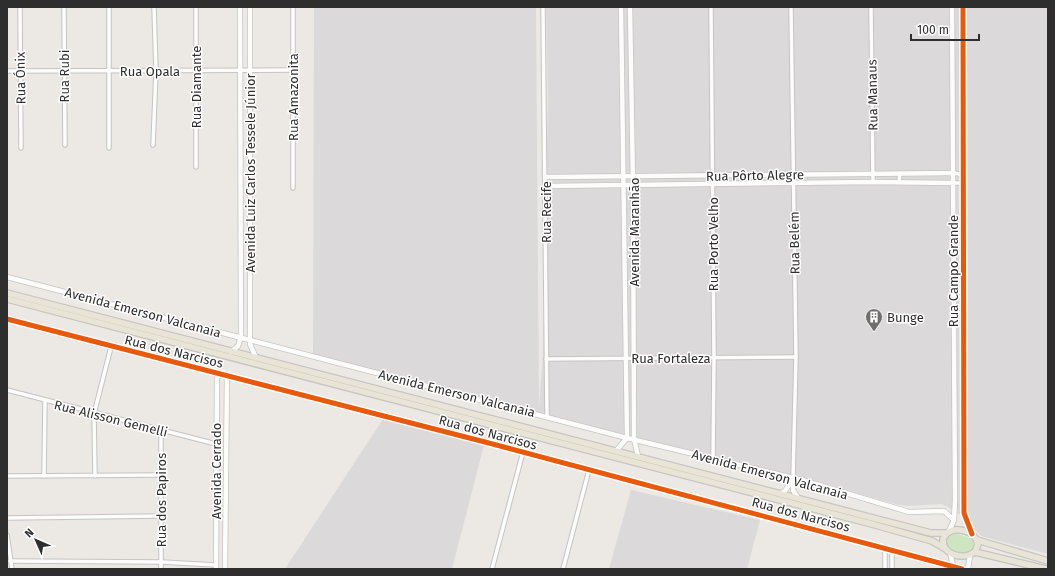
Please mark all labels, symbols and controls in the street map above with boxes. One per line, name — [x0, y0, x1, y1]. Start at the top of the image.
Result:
scale bar — [911, 16, 979, 42]
text: 100 m — [917, 23, 949, 37]
street label: Rua Diamante — [189, 46, 204, 128]
street label: Rua Rubi — [57, 50, 72, 102]
street label: Rua Ónix — [13, 51, 28, 104]
street label: Rua Amazonita — [286, 53, 301, 141]
street label: Rua Manaus — [864, 59, 881, 131]
street label: Rua Opala — [120, 64, 180, 79]
street label: Avenida Luiz Carlos Tessele Júnior — [243, 73, 258, 273]
street label: Rua Pôrto Alegre — [706, 167, 804, 184]
street label: Avenida Maranhão — [627, 177, 642, 287]
street label: Rua Recife — [539, 181, 554, 243]
street label: Rua Porto Velho — [706, 197, 721, 291]
street label: Rua Belém — [786, 211, 803, 275]
street label: Rua Campo Grande — [946, 215, 961, 327]
street label: Avenida Emerson Valcanaia — [63, 284, 223, 341]
building icon: Bunge — [864, 307, 884, 332]
place label: Bunge — [887, 310, 924, 325]
street label: Rua dos Narcisos — [123, 332, 225, 371]
street label: Rua Fortaleza — [631, 351, 711, 366]
street label: Avenida Emerson Valcanaia — [377, 367, 537, 420]
street label: Rua Alisson Gemelli — [53, 397, 169, 440]
street label: Rua dos Narcisos — [437, 412, 539, 453]
street label: Avenida Cerrado — [209, 423, 224, 519]
street label: Avenida Emerson Valcanaia — [690, 446, 850, 503]
street label: Rua dos Papiros — [154, 453, 169, 547]
street label: Rua dos Narcisos — [750, 494, 852, 535]
north arrow — [16, 520, 56, 560]
text: N — [22, 526, 36, 540]

